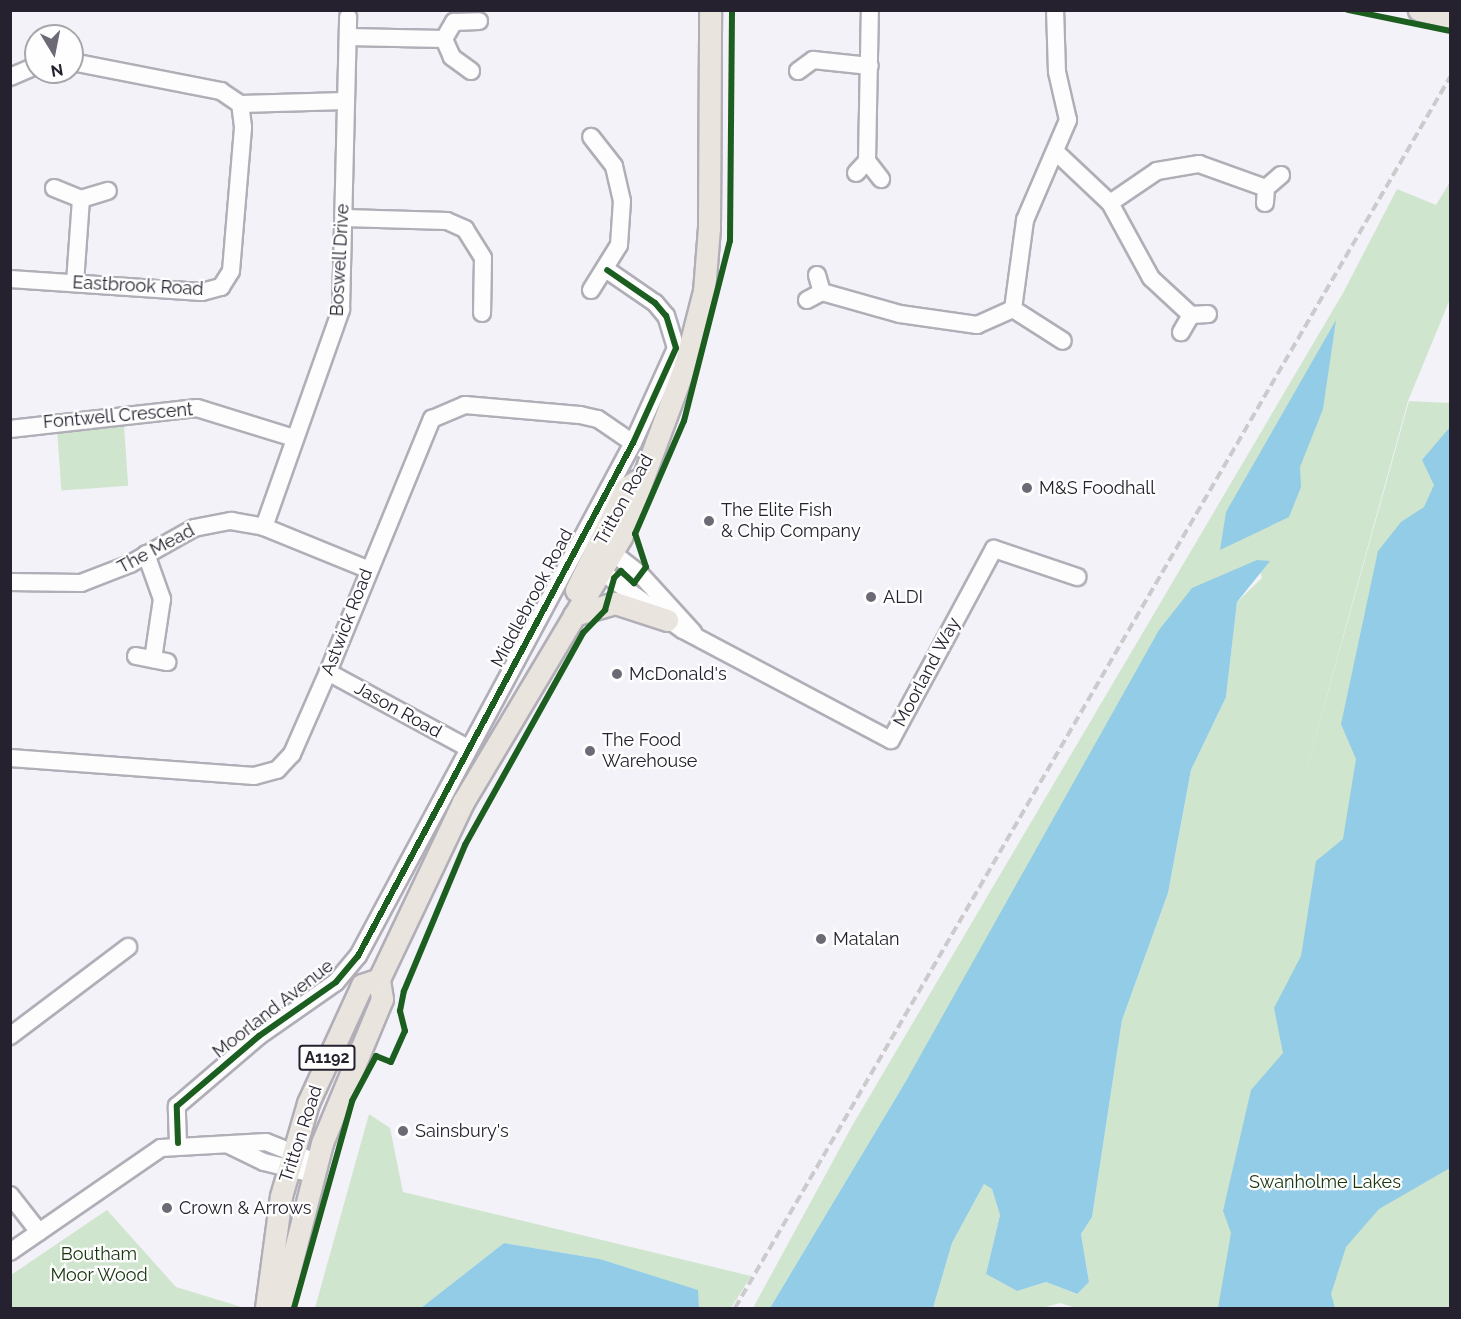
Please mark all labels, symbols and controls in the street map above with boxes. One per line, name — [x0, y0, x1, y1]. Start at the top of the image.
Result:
north arrow — [24, 24, 84, 84]
text: N — [49, 60, 65, 81]
street label: Boswell Drive — [326, 203, 354, 317]
street label: Eastbrook Road — [72, 272, 204, 300]
street label: Fontwell Crescent — [42, 399, 194, 433]
street label: Tritton Road — [590, 451, 658, 549]
place label: M&S Foodhall — [1039, 477, 1155, 499]
marker: M&S Foodhall — [1020, 481, 1034, 495]
place label: The Elite Fish & Chip Company — [721, 500, 861, 542]
marker: The Elite Fish & Chip Company — [702, 514, 716, 528]
street label: The Mead — [114, 520, 198, 578]
street label: Middlebrook Road — [486, 525, 578, 671]
street label: Astwick Road — [317, 566, 377, 678]
place label: ALDI — [883, 586, 923, 608]
marker: ALDI — [864, 590, 878, 604]
street label: Moorland Way — [889, 613, 965, 731]
place label: McDonald's — [629, 663, 727, 685]
marker: McDonald's — [610, 667, 624, 681]
street label: Jason Road — [351, 677, 445, 743]
place label: The Food Warehouse — [602, 730, 697, 772]
marker: The Food Warehouse — [583, 744, 597, 758]
place label: Matalan — [833, 928, 899, 950]
marker: Matalan — [814, 932, 828, 946]
street label: Moorland Avenue — [208, 955, 338, 1063]
road number: A1192 — [297, 1045, 357, 1071]
street label: Tritton Road — [275, 1083, 327, 1185]
place label: Sainsbury's — [415, 1120, 509, 1142]
marker: Sainsbury's — [396, 1124, 410, 1138]
park label: Swanholme Lakes — [1249, 1171, 1401, 1193]
place label: Crown & Arrows — [179, 1197, 312, 1219]
marker: Crown & Arrows — [160, 1201, 174, 1215]
park label: Boutham Moor Wood — [50, 1244, 148, 1286]

